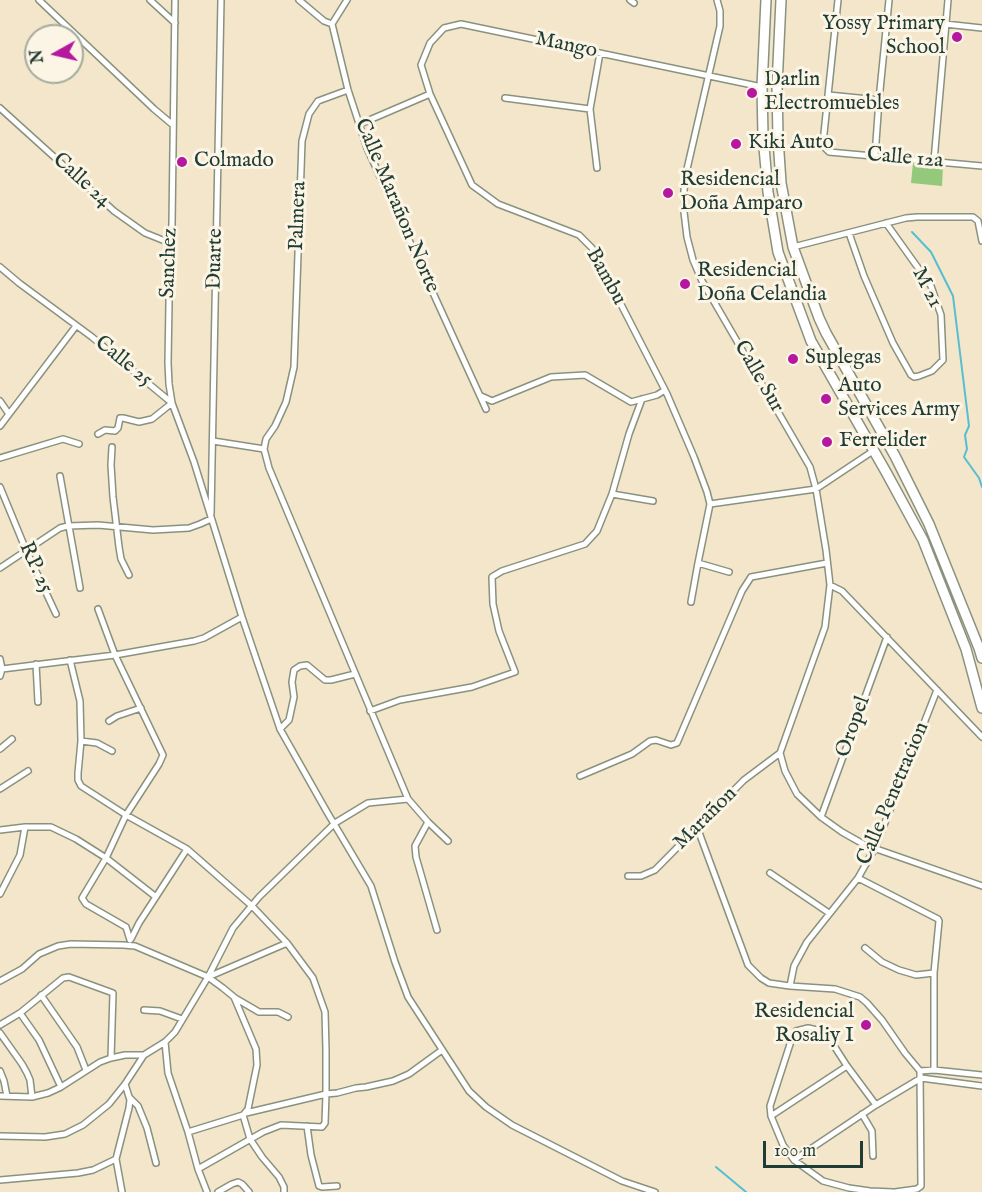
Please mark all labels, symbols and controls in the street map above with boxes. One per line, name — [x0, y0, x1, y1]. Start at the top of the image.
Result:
place label: Yossy Primary School — [822, 12, 945, 62]
north arrow — [24, 24, 84, 84]
street label: Mango — [533, 27, 599, 65]
marker: Yossy Primary School — [950, 30, 964, 44]
text: N — [27, 48, 49, 64]
place label: Darlin Electromuebles — [764, 68, 899, 118]
marker: Darlin Electromuebles — [745, 86, 759, 100]
street label: Calle Marañon Norte — [348, 115, 444, 297]
place label: Kiki Auto — [748, 131, 834, 157]
marker: Kiki Auto — [729, 137, 743, 151]
street label: Calle 12a — [866, 143, 944, 175]
street label: Calle 24 — [47, 148, 115, 214]
place label: Colmado — [194, 149, 274, 175]
marker: Colmado — [175, 155, 189, 169]
place label: Residencial Doña Amparo — [680, 168, 803, 218]
street label: Palmera — [285, 181, 313, 251]
marker: Residencial Doña Amparo — [661, 186, 675, 200]
street label: Sanchez — [156, 227, 184, 299]
street label: Duarte — [203, 228, 229, 290]
street label: Bambu — [579, 244, 631, 310]
place label: Residencial Doña Celandia — [697, 259, 827, 309]
street label: M 21 — [905, 264, 947, 312]
marker: Residencial Doña Celandia — [678, 277, 692, 291]
street label: Calle 25 — [89, 331, 157, 393]
street label: Calle Sur — [727, 336, 789, 418]
place label: Suplegas — [805, 346, 881, 372]
marker: Suplegas — [786, 352, 800, 366]
place label: Auto Services Army — [838, 374, 960, 424]
marker: Auto Services Army — [819, 392, 833, 406]
place label: Ferrelider — [839, 429, 927, 455]
marker: Ferrelider — [820, 435, 834, 449]
street label: RP. 25 — [12, 538, 58, 598]
street label: Oropel — [831, 693, 877, 761]
street label: Calle Penetracion — [853, 719, 935, 869]
street label: Marañon — [669, 782, 743, 856]
place label: Residencial Rosaliy I — [754, 1000, 854, 1050]
marker: Residencial Rosaliy I — [859, 1018, 873, 1032]
scale bar — [766, 1129, 866, 1167]
text: 100 m — [774, 1140, 816, 1163]

